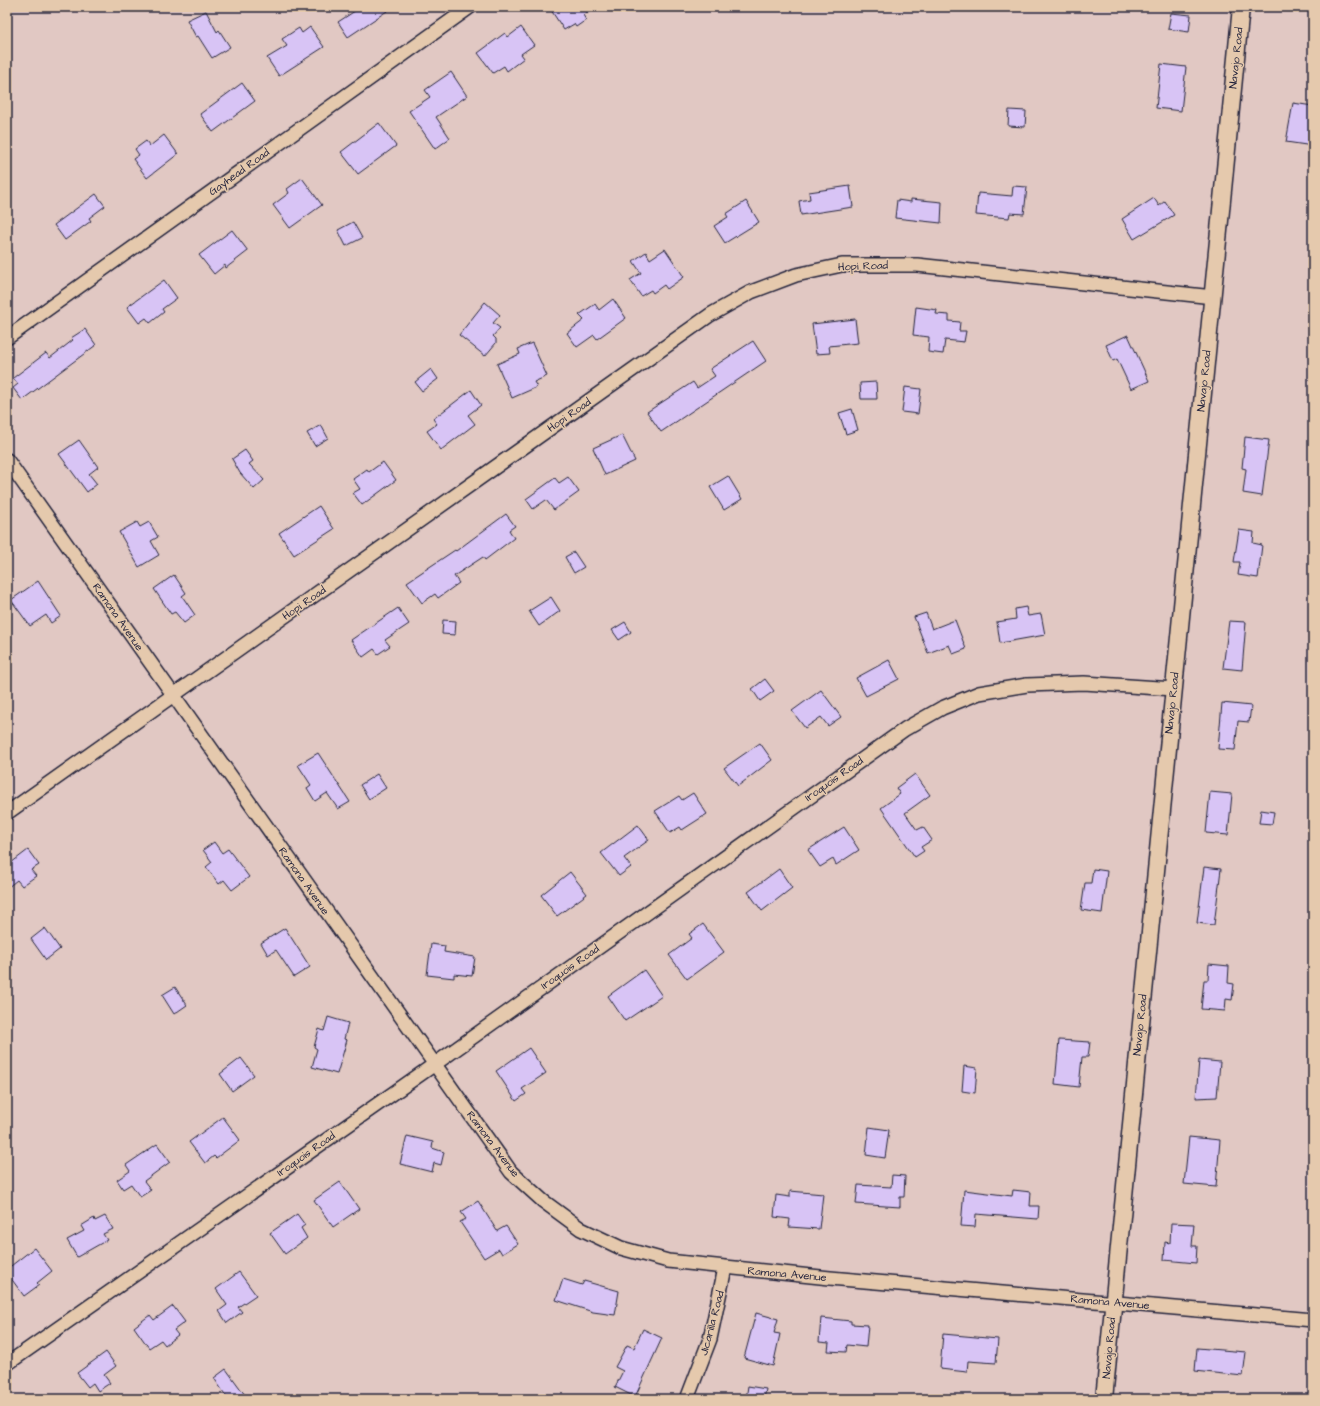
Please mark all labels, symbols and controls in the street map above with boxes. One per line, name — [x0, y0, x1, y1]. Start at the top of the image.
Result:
street label: Navajo Road — [1225, 26, 1247, 89]
street label: Gayhead Road — [206, 145, 273, 200]
street label: Hopi Road — [838, 258, 889, 274]
street label: Navajo Road — [1193, 349, 1215, 412]
street label: Hopi Road — [544, 394, 594, 436]
street label: Ramona Avenue — [89, 580, 147, 654]
street label: Hopi Road — [279, 582, 329, 624]
street label: Navajo Road — [1161, 671, 1183, 734]
street label: Iroquois Road — [802, 753, 867, 805]
street label: Ramona Avenue — [275, 844, 333, 918]
street label: Iroquois Road — [538, 941, 603, 993]
street label: Navajo Road — [1129, 993, 1151, 1056]
street label: Ramona Avenue — [463, 1108, 523, 1180]
street label: Iroquois Road — [274, 1128, 339, 1180]
street label: Ramona Avenue — [747, 1263, 827, 1285]
street label: Jicarilla Road — [696, 1289, 728, 1357]
street label: Ramona Avenue — [1070, 1291, 1150, 1313]
street label: Navajo Road — [1099, 1316, 1119, 1379]

